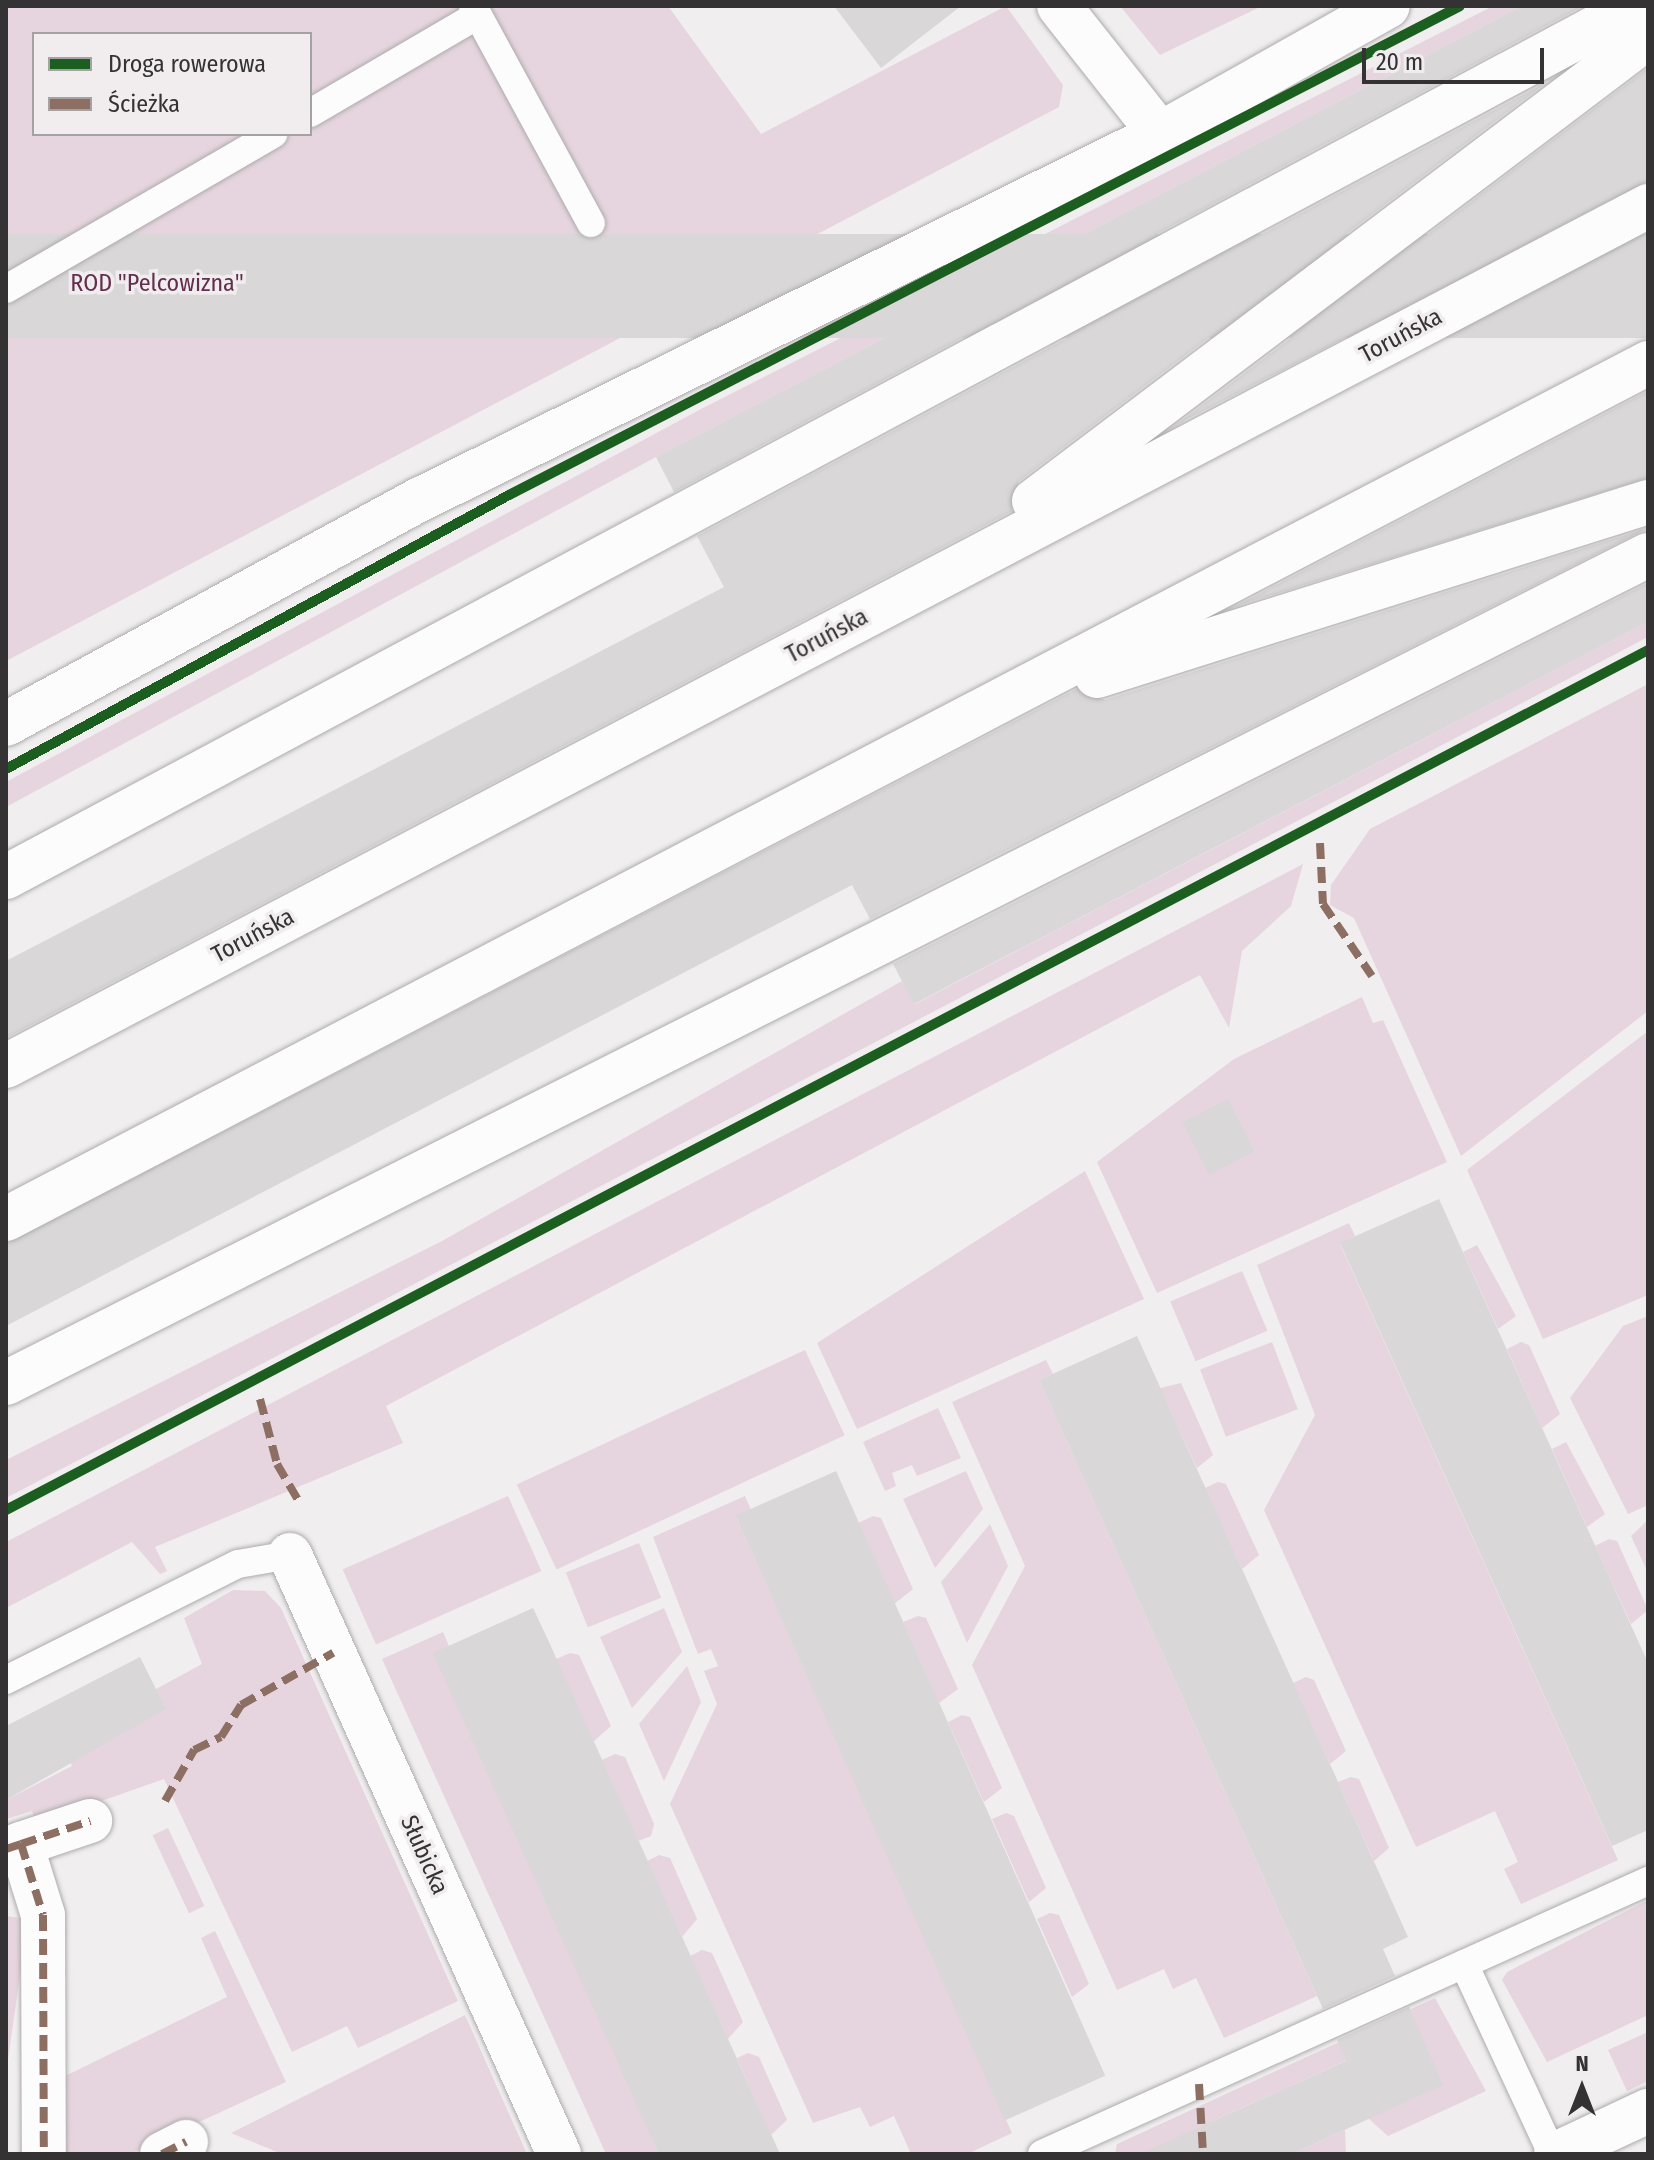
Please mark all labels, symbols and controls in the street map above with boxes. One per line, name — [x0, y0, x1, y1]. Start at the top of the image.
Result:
legend — [32, 32, 312, 136]
scale bar — [1366, 32, 1548, 82]
text: 20 m — [1376, 48, 1423, 76]
text: Droga rowerowa — [108, 50, 266, 78]
text: Ścieżka — [108, 90, 180, 118]
park label: ROD "Pelcowizna" — [70, 270, 244, 298]
street label: Toruńska — [1355, 302, 1447, 370]
street label: Toruńska — [781, 602, 873, 670]
street label: Toruńska — [207, 902, 299, 970]
street label: Słubicka — [394, 1811, 454, 1899]
north arrow — [1542, 2048, 1622, 2128]
text: N — [1575, 2050, 1589, 2077]

